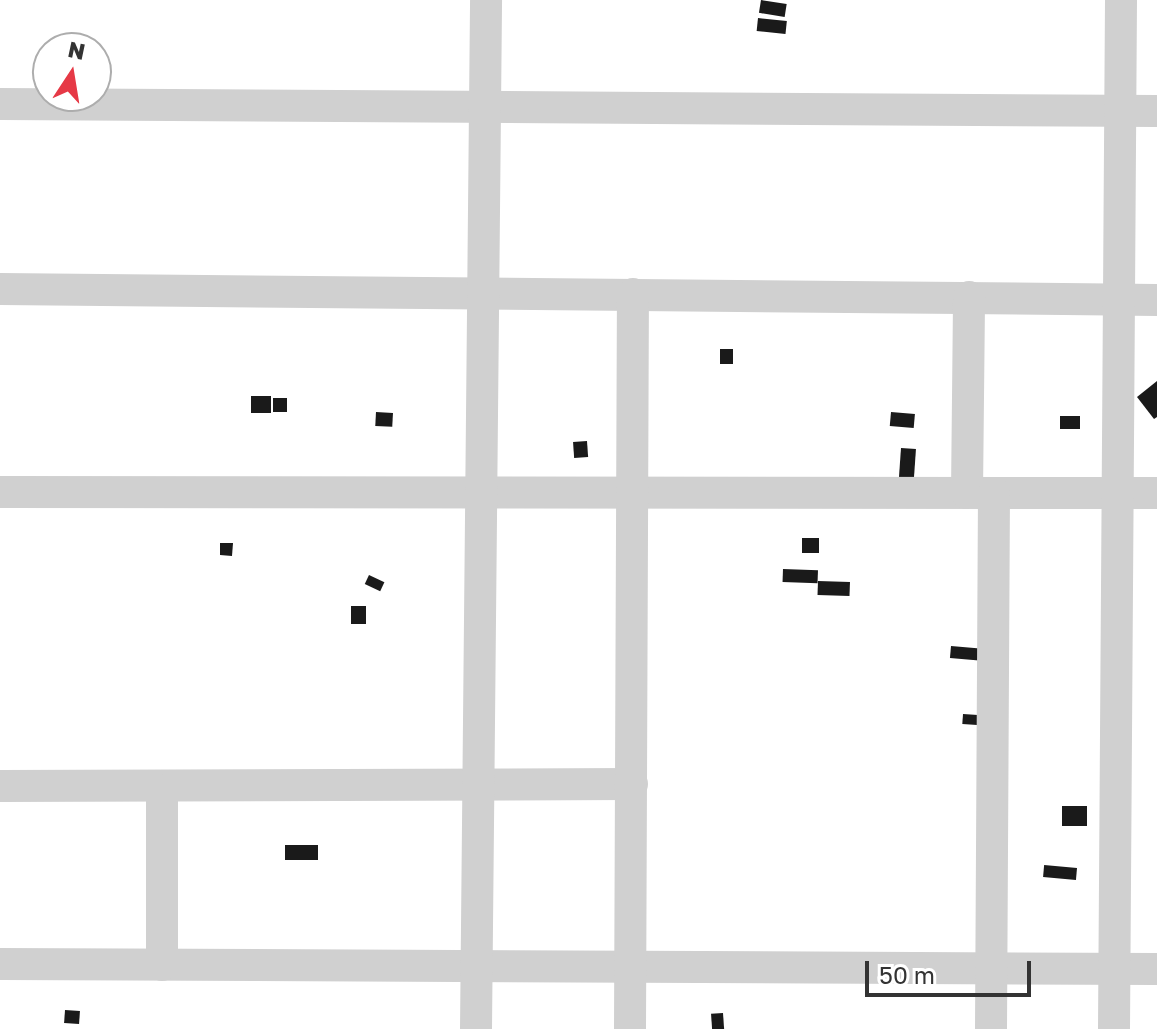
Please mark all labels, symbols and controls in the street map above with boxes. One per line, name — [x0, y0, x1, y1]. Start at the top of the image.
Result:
north arrow — [32, 32, 112, 112]
text: N — [66, 35, 88, 65]
scale bar — [869, 945, 1035, 995]
text: 50 m — [879, 960, 935, 989]

